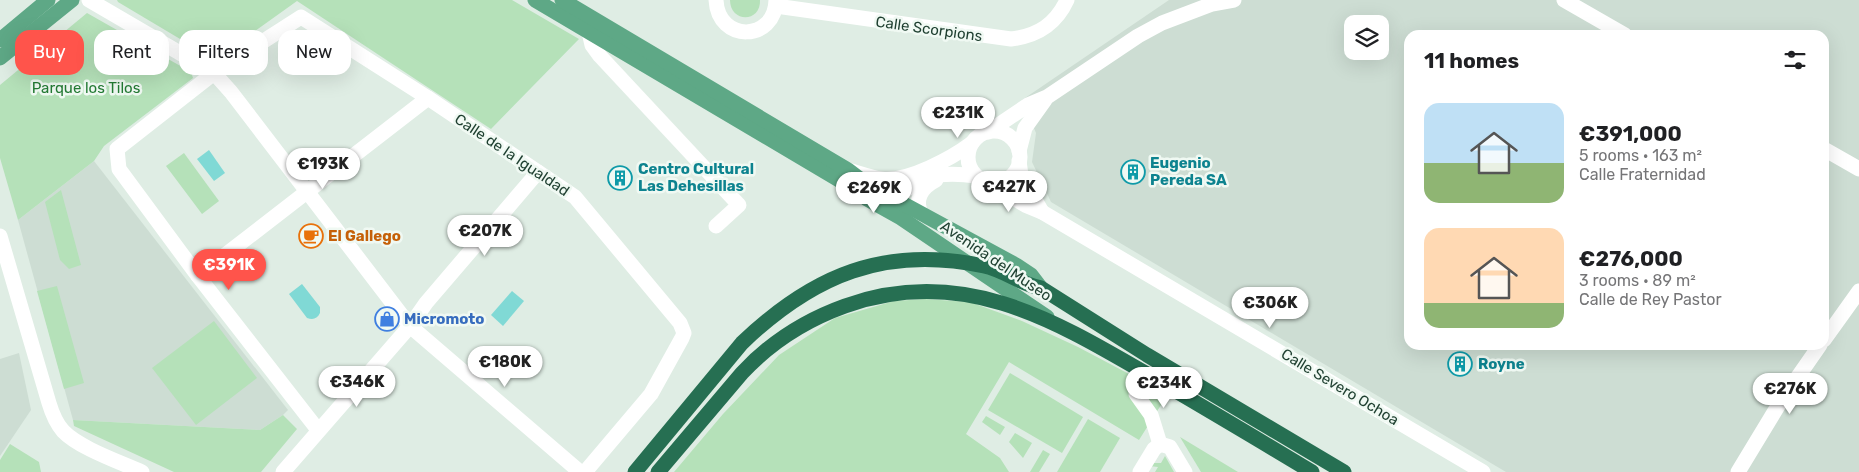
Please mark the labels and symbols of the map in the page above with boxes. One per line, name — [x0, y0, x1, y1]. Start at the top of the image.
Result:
street label: Calle Scorpions — [875, 13, 984, 45]
park label: Parque los Tilos — [32, 79, 141, 97]
pin: €231K — [923, 96, 993, 139]
street label: Calle de la Igualdad — [451, 110, 573, 200]
pin: €193K — [288, 148, 358, 190]
place label: Eugenio Pereda SA — [1150, 154, 1227, 189]
building icon: Eugenio Pereda SA — [1120, 159, 1146, 185]
place label: Centro Cultural Las Dehesillas — [638, 160, 754, 195]
building icon: Centro Cultural Las Dehesillas — [607, 165, 633, 191]
pin: €427K — [974, 170, 1044, 213]
pin: €269K — [839, 172, 909, 214]
pin: €207K — [450, 214, 520, 257]
street label: Avenida del Museo — [937, 217, 1055, 305]
cafe icon: El Gallego — [298, 223, 324, 249]
place label: El Gallego — [328, 227, 401, 245]
pin: €391K — [194, 248, 264, 291]
pin: €306K — [1235, 286, 1305, 329]
shop icon: Micromoto — [374, 306, 400, 332]
place label: Micromoto — [404, 310, 485, 328]
street label: Calle Severo Ochoa — [1278, 345, 1402, 429]
pin: €180K — [470, 346, 540, 388]
building icon: Royne — [1447, 351, 1473, 377]
place label: Royne — [1478, 355, 1525, 373]
pin: €346K — [322, 366, 392, 408]
pin: €234K — [1129, 366, 1199, 409]
pin: €276K — [1755, 372, 1825, 415]

